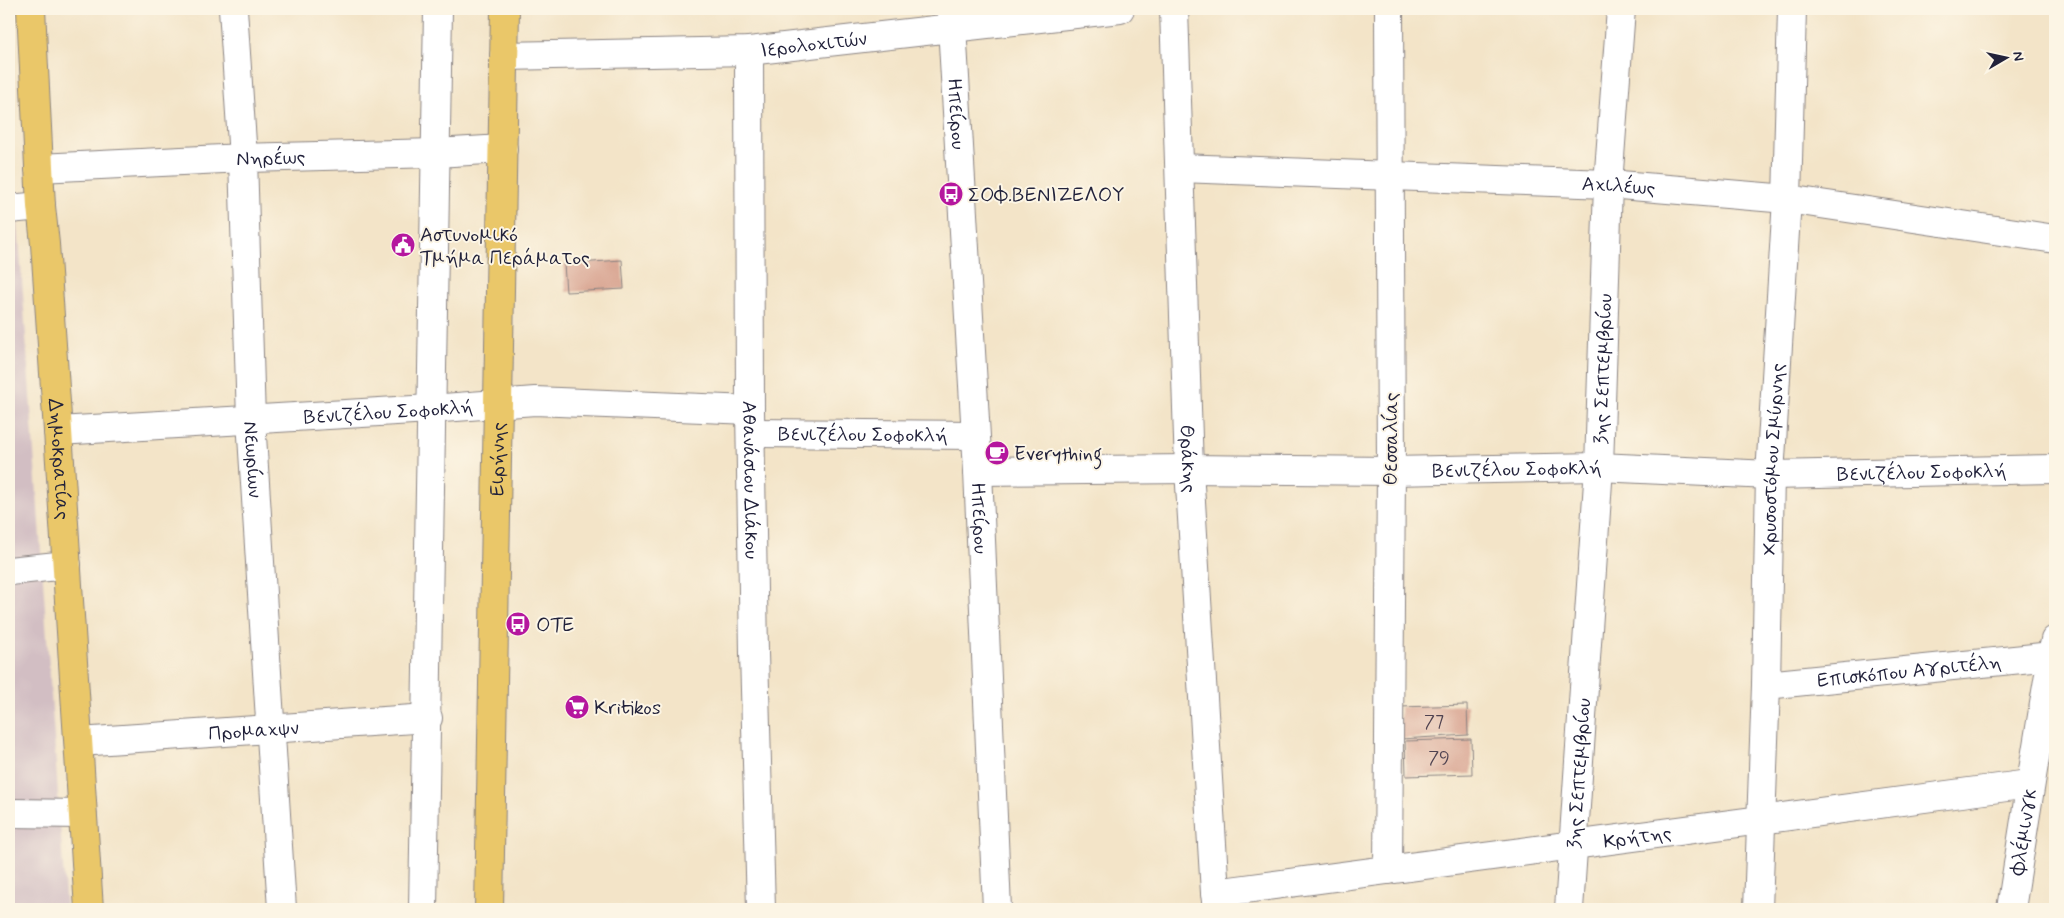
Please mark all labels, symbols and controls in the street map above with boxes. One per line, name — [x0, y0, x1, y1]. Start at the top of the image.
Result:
street label: Ιερολοχιτών — [759, 26, 869, 65]
north arrow — [1982, 32, 2032, 82]
text: N — [2008, 50, 2027, 62]
street label: Ηπείρου — [940, 77, 971, 150]
street label: Νηρέως — [236, 144, 306, 173]
street label: Αχιλέως — [1581, 171, 1657, 203]
bus stop icon: ΣΟΦ.ΒΕΝΙΖΕΛΟΥ — [938, 181, 964, 207]
place label: ΣΟΦ.ΒΕΝΙΖΕΛΟΥ — [968, 182, 1124, 209]
place label: Αστυνομικό Τμήμα Περάματος — [420, 222, 590, 272]
public building icon: Αστυνομικό Τμήμα Περάματος — [390, 232, 416, 258]
street label: 3ης Σεπτεμβρίου — [1588, 293, 1620, 445]
street label: Χρυσοστόμου Σμύρνης — [1756, 362, 1792, 556]
street label: Θεσσαλίας — [1378, 392, 1405, 486]
street label: Βενιζέλου Σοφοκλή — [303, 394, 474, 431]
street label: Δημοκρατίας — [41, 398, 76, 521]
street label: Αθανάσιου Διάκου — [735, 401, 764, 559]
street label: Νεωρίων — [236, 420, 268, 499]
street label: Βενιζέλου Σοφοκλή — [778, 421, 948, 450]
street label: Ειρήνης — [484, 422, 513, 496]
street label: Θράκης — [1173, 424, 1202, 494]
cafe icon: Everything — [984, 440, 1010, 466]
place label: Everything — [1014, 441, 1102, 470]
street label: Βενιζέλου Σοφοκλή — [1432, 455, 1602, 485]
street label: Βενιζέλου Σοφοκλή — [1837, 458, 2007, 489]
street label: Ηπείρου — [964, 482, 994, 555]
bus stop icon: ΟΤΕ — [505, 611, 531, 637]
place label: ΟΤΕ — [536, 612, 575, 639]
street label: Επισκόπου Αγριτέλη — [1816, 649, 2003, 695]
supermarket icon: Kritikos — [564, 694, 590, 720]
place label: Kritikos — [594, 695, 661, 722]
street label: 3ης Σεπτεμβρίου — [1561, 697, 1598, 850]
house number: 77 — [1424, 710, 1444, 734]
street label: Προμαχψν — [208, 715, 300, 748]
house number: 79 — [1428, 746, 1450, 770]
street label: Φλέμινγκ — [2004, 787, 2045, 878]
street label: Κρήτης — [1602, 820, 1673, 856]

